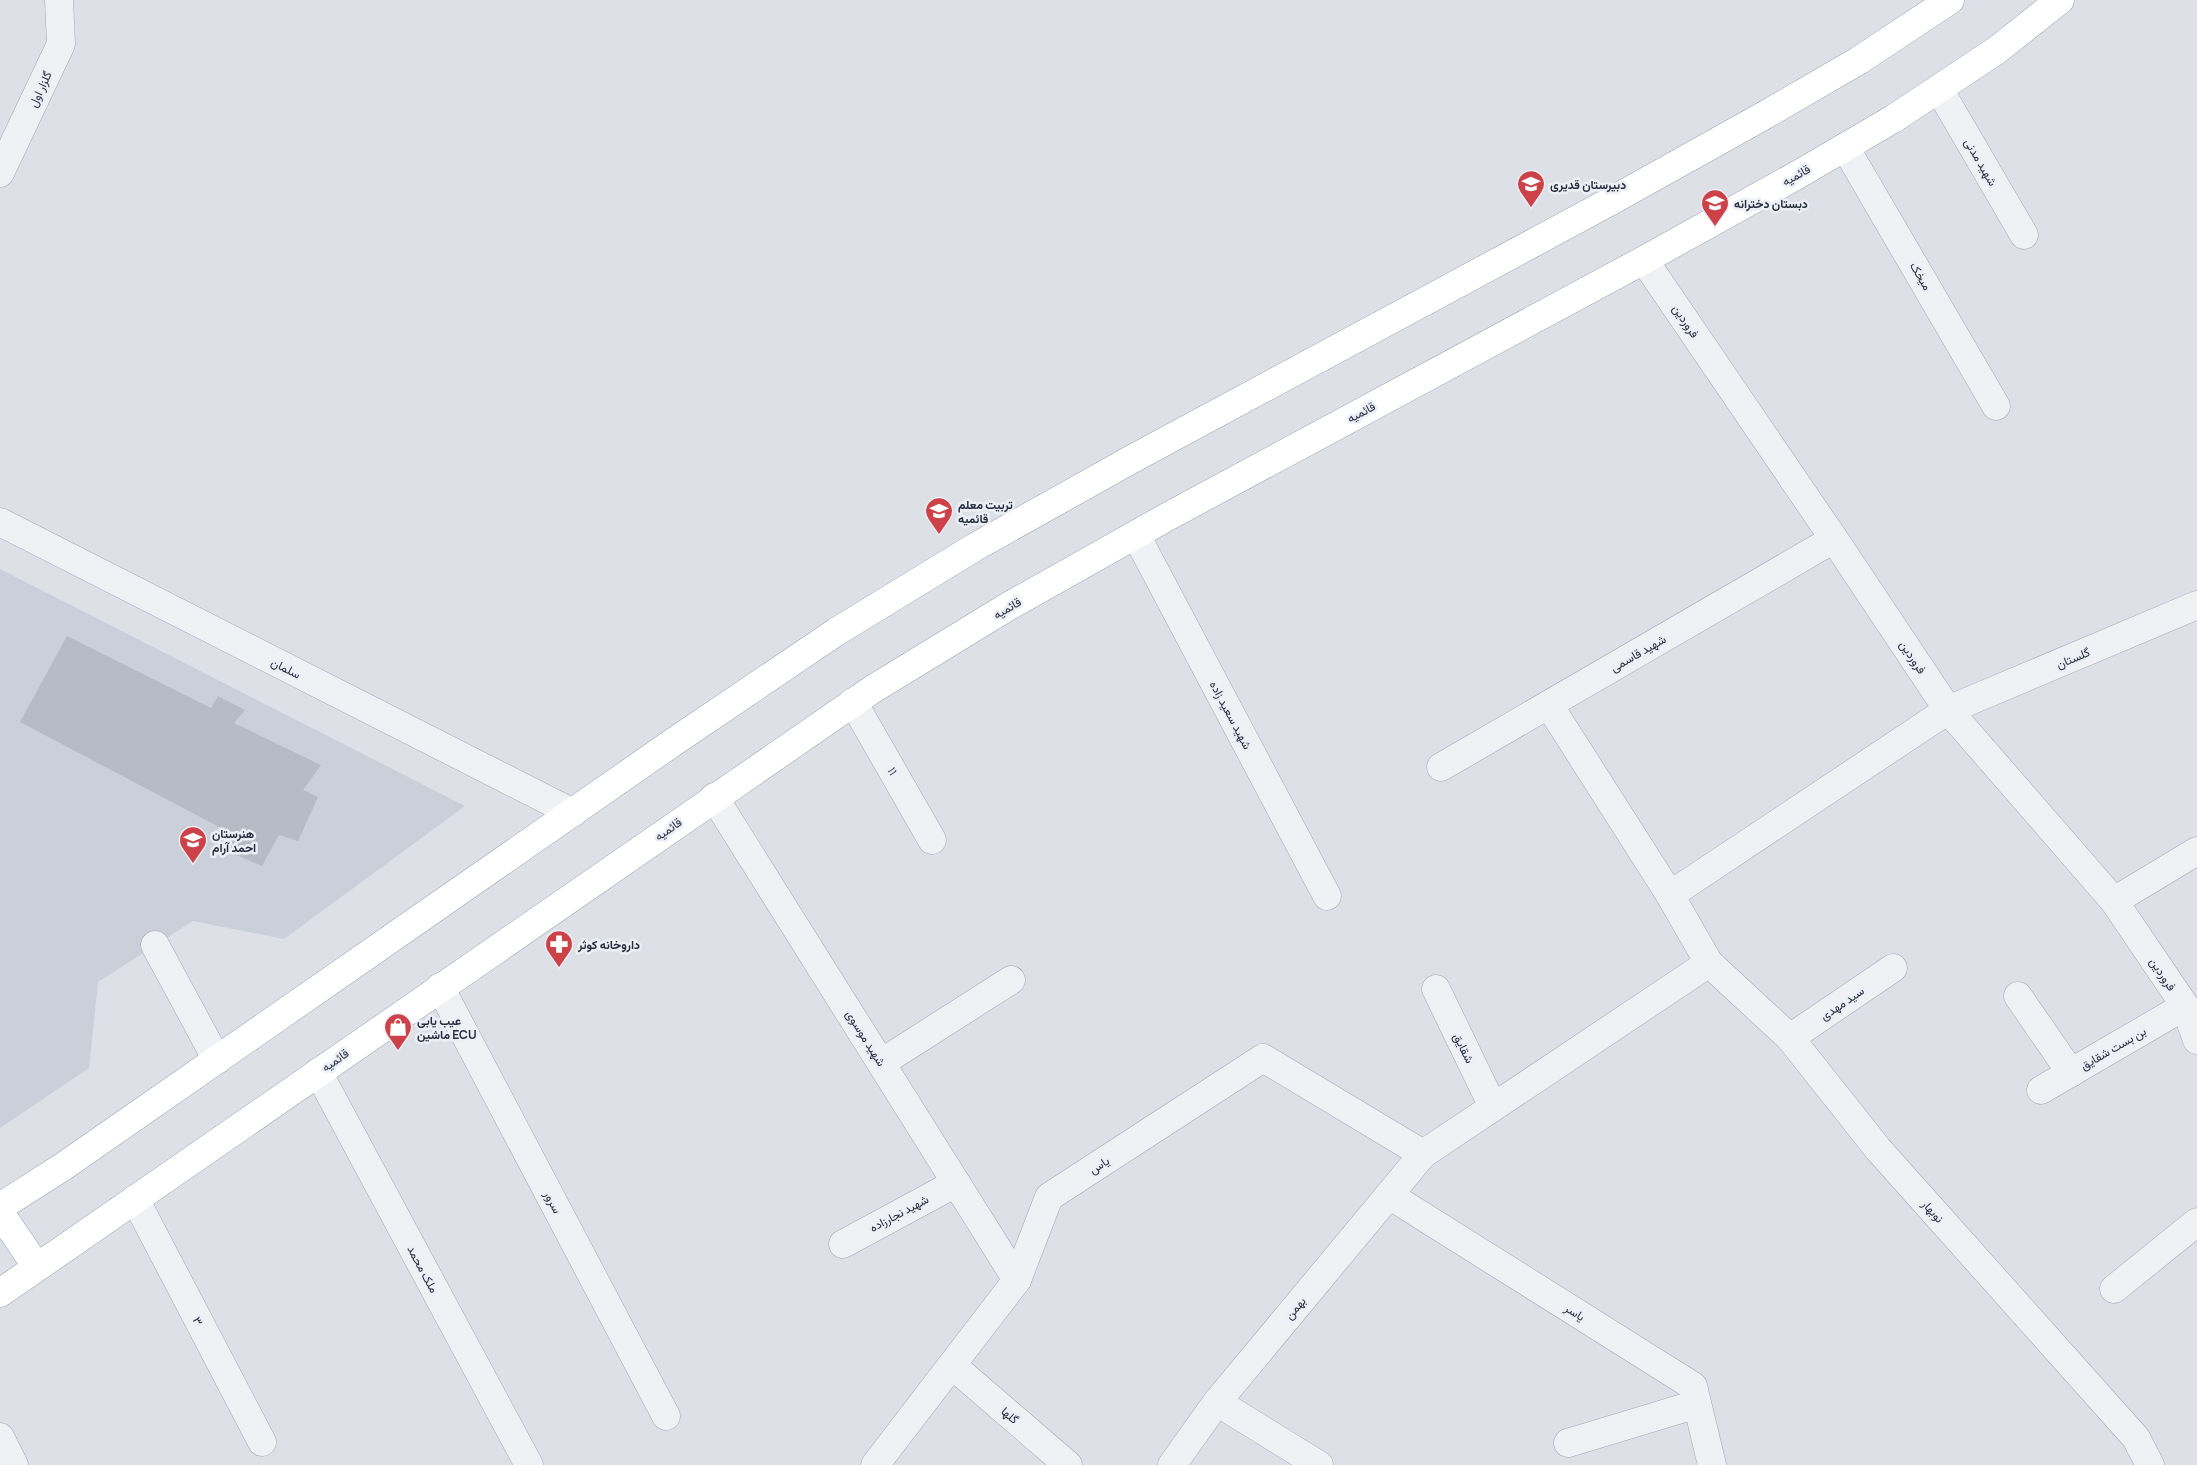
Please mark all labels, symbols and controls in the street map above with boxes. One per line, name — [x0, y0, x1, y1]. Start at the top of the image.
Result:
street label: گلزار اول — [24, 68, 56, 110]
street label: شهید مدنی — [1960, 135, 2002, 189]
street label: قائمیه — [1779, 160, 1813, 190]
school or university icon: دبیرستان قدیری — [1516, 169, 1546, 208]
place label: دبیرستان قدیری — [1550, 176, 1626, 193]
school or university icon: دبستان دخترانه — [1700, 188, 1730, 227]
place label: دبستان دخترانه — [1734, 195, 1808, 212]
street label: میخک — [1906, 259, 1936, 293]
street label: فروردین — [1669, 301, 1703, 341]
street label: قائمیه — [1344, 398, 1378, 426]
school or university icon: تربیت معلم قائمیه — [924, 496, 954, 535]
place label: تربیت معلم قائمیه — [958, 496, 1013, 527]
street label: قائمیه — [990, 593, 1024, 623]
street label: شهید قاسمی — [1607, 630, 1669, 676]
street label: فروردین — [1896, 637, 1930, 677]
street label: گلستان — [2054, 643, 2092, 673]
street label: سلمان — [268, 653, 304, 683]
street label: شهید سعید زاده — [1206, 678, 1256, 752]
street label: ۱۱ — [884, 764, 902, 778]
street label: قائمیه — [651, 814, 685, 844]
school or university icon: هنرستان احمد آرام — [178, 825, 208, 864]
place label: هنرستان احمد آرام — [212, 825, 256, 856]
pharmacy icon: داروخانه کوثر — [544, 929, 574, 968]
place label: داروخانه کوثر — [577, 936, 640, 953]
street label: فروردین — [2146, 954, 2180, 994]
street label: سید مهدی — [1817, 982, 1867, 1024]
street label: شهید موسوی — [842, 1007, 890, 1069]
shop icon: عیب یابی ماشین ECU — [383, 1012, 413, 1051]
place label: عیب یابی ماشین ECU — [417, 1012, 477, 1043]
street label: بن بست شقایق — [2077, 1022, 2149, 1074]
street label: شقایق — [1449, 1030, 1479, 1066]
street label: قائمیه — [318, 1045, 352, 1075]
street label: یاس — [1086, 1152, 1113, 1178]
street label: سرور — [540, 1187, 566, 1216]
street label: شهید نجارزاده — [866, 1190, 932, 1236]
street label: نوبهار — [1917, 1195, 1948, 1226]
street label: ملک محمد — [403, 1242, 443, 1296]
street label: بهمن — [1280, 1293, 1310, 1323]
street label: یاسر — [1561, 1299, 1589, 1325]
street label: ۳ — [189, 1314, 207, 1329]
street label: گلها — [998, 1403, 1022, 1427]

